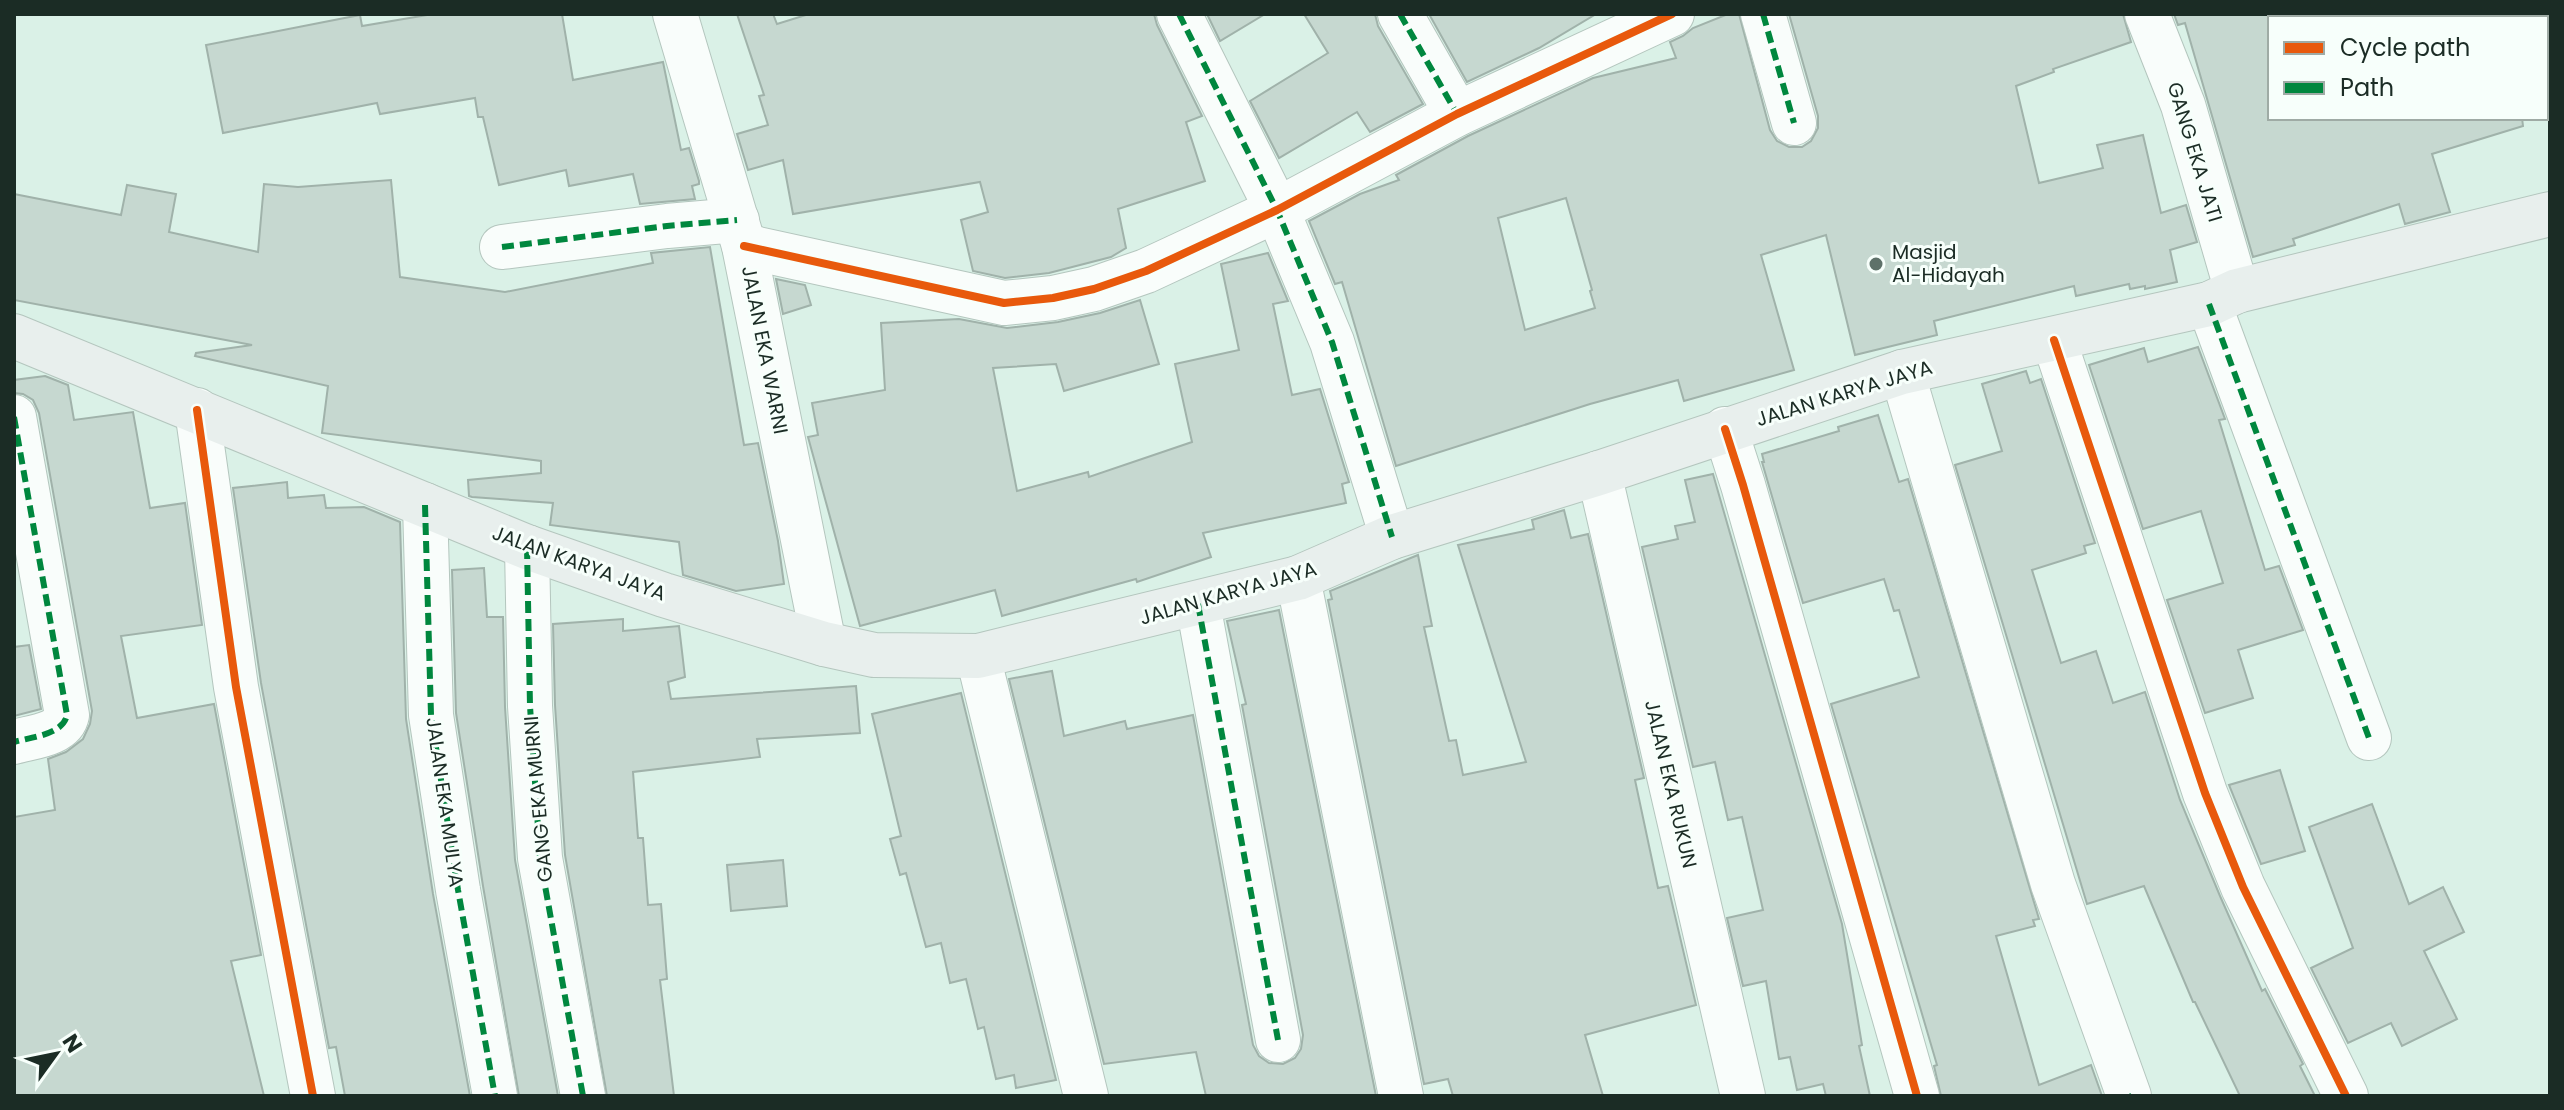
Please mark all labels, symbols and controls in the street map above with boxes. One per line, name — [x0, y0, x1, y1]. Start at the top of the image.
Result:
legend — [2268, 16, 2548, 120]
text: Cycle path — [2340, 31, 2470, 64]
text: Path — [2340, 71, 2394, 104]
street label: GANG EKA JATI — [2160, 79, 2230, 225]
place label: Masjid Al-Hidayah — [1892, 238, 2005, 289]
marker: Masjid Al-Hidayah — [1867, 255, 1885, 273]
street label: JALAN EKA WARNI — [735, 263, 795, 437]
street label: JALAN KARYA JAYA — [1752, 353, 1936, 433]
street label: JALAN KARYA JAYA — [488, 519, 670, 607]
street label: JALAN KARYA JAYA — [1136, 554, 1320, 632]
street label: JALAN EKA RUKUN — [1638, 697, 1704, 871]
street label: JALAN EKA MULYA — [419, 715, 471, 889]
street label: GANG EKA MURNI — [517, 715, 559, 883]
north arrow — [16, 1014, 96, 1094]
text: N — [55, 1028, 90, 1059]

